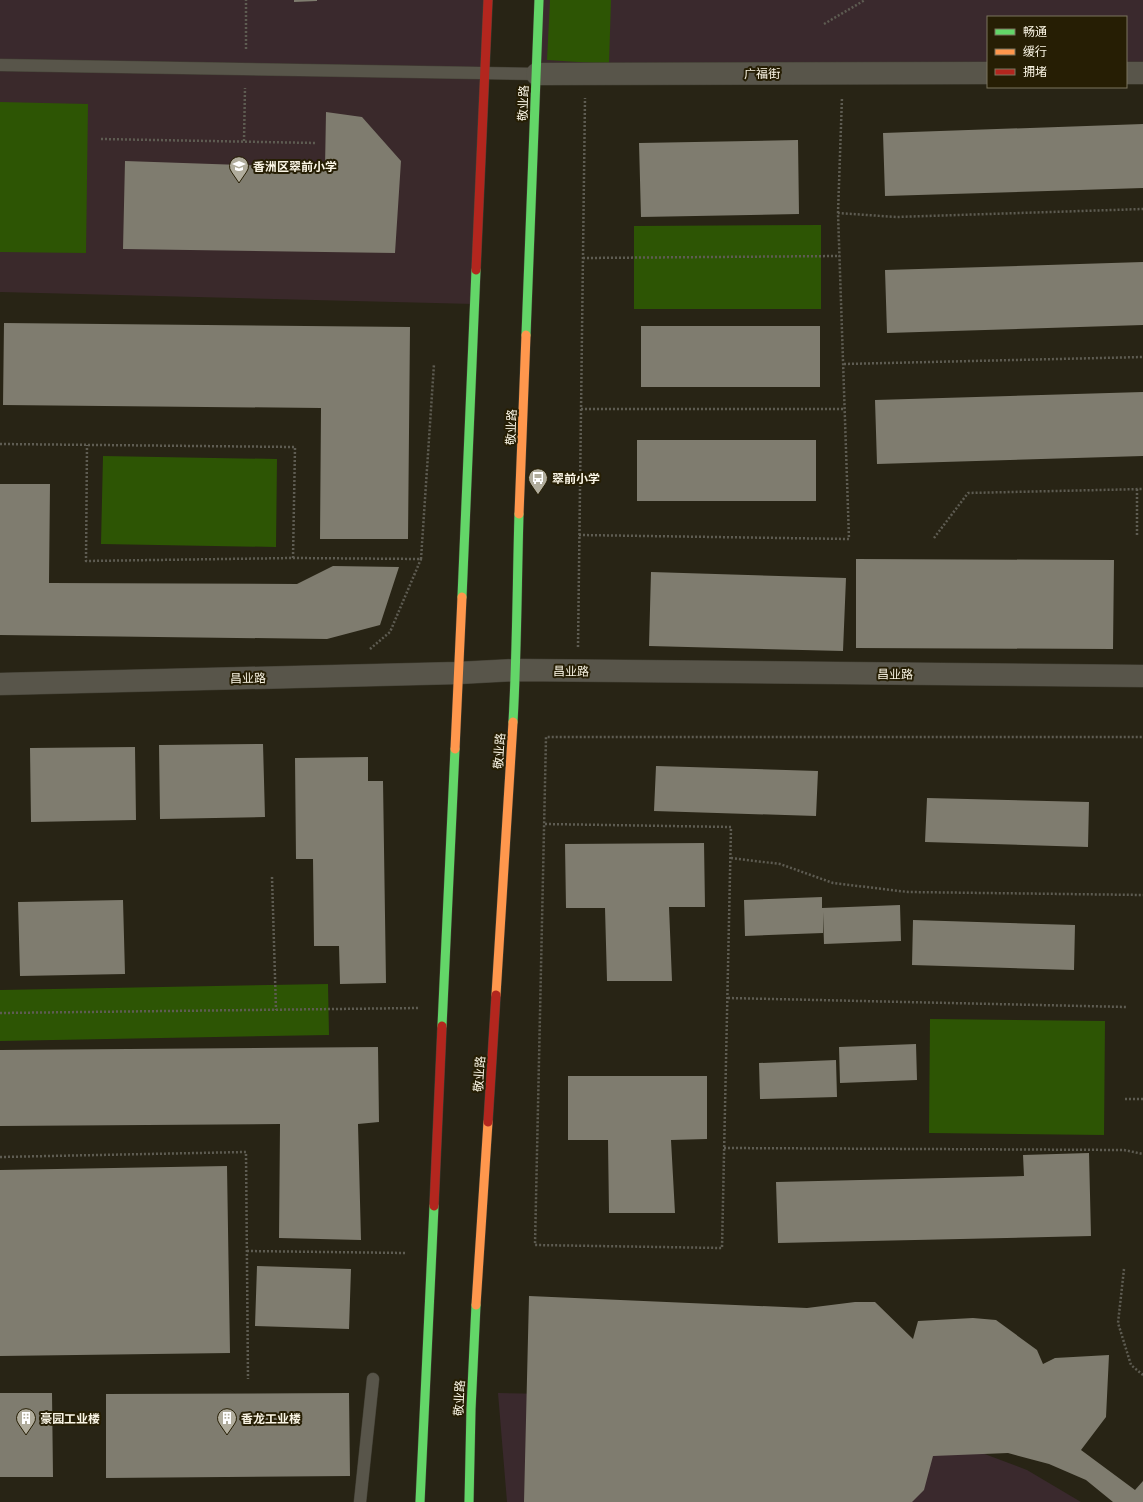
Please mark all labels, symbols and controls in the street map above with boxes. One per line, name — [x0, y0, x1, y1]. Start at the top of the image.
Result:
legend — [987, 16, 1127, 88]
text: 畅通 — [1023, 24, 1047, 39]
text: 缓行 — [1023, 44, 1047, 59]
text: 拥堵 — [1023, 64, 1047, 79]
street label: 广福街 — [744, 66, 780, 81]
street label: 敬业路 — [515, 85, 531, 121]
school or university icon: 香洲区翠前小学 — [228, 155, 250, 183]
place label: 香洲区翠前小学 — [253, 159, 337, 174]
street label: 敬业路 — [503, 409, 519, 445]
bus stop icon: 翠前小学 — [527, 467, 549, 495]
place label: 翠前小学 — [552, 471, 600, 486]
street label: 昌业路 — [553, 663, 589, 679]
street label: 昌业路 — [877, 666, 913, 682]
street label: 昌业路 — [230, 670, 266, 686]
street label: 敬业路 — [490, 733, 508, 769]
street label: 敬业路 — [470, 1056, 488, 1092]
street label: 敬业路 — [451, 1380, 467, 1416]
building icon: 豪园工业楼 — [15, 1407, 37, 1435]
building icon: 香龙工业楼 — [216, 1407, 238, 1435]
place label: 豪园工业楼 — [40, 1411, 100, 1426]
place label: 香龙工业楼 — [241, 1411, 301, 1426]

